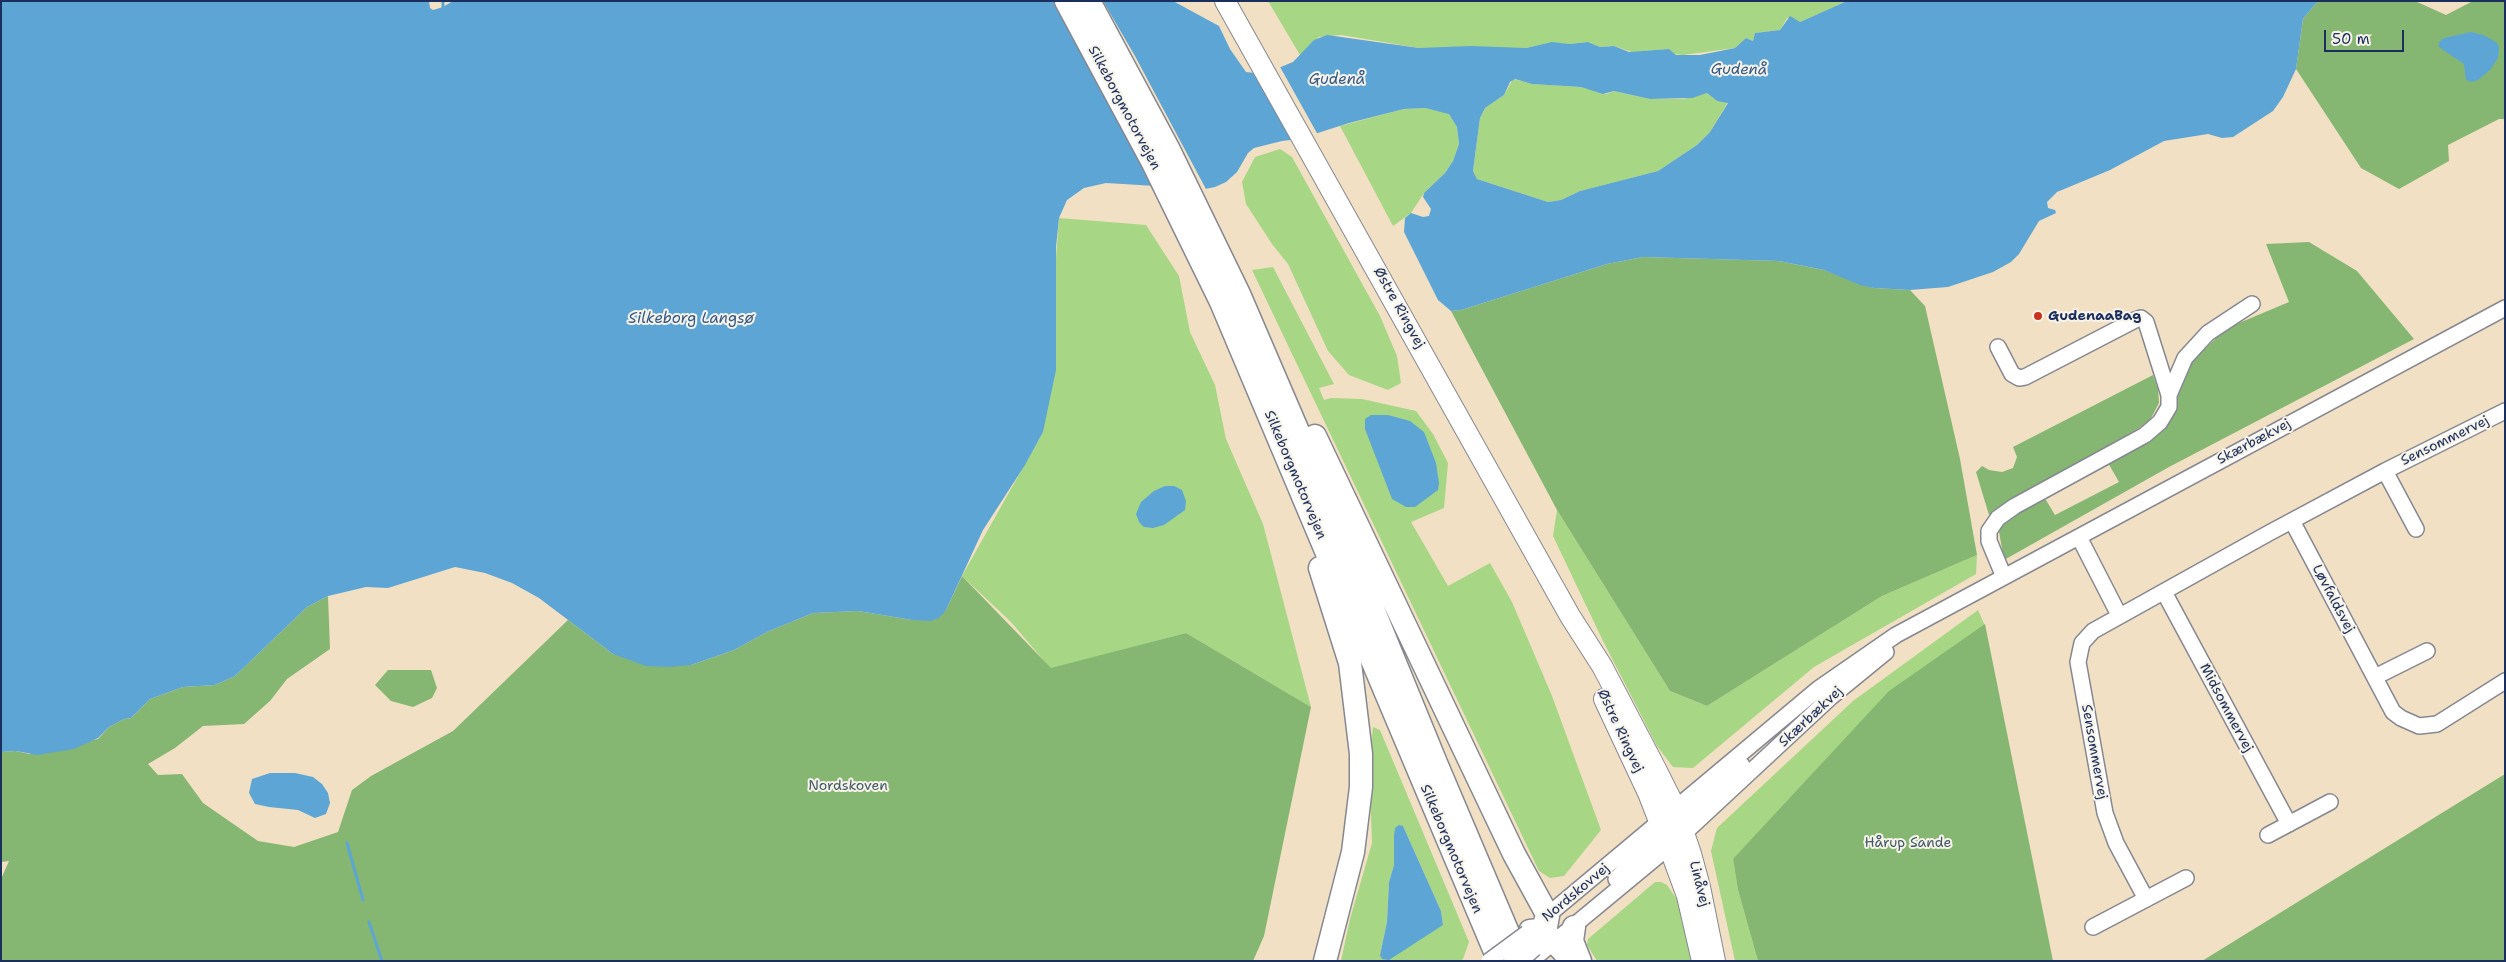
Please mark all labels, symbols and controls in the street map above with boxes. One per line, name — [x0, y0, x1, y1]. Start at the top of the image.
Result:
scale bar — [2326, 20, 2406, 52]
text: 50 m — [2332, 29, 2370, 49]
street label: Silkeborgmotorvejen — [1084, 43, 1164, 173]
water label: Gudenå — [1711, 61, 1767, 79]
water label: Gudenå — [1309, 71, 1365, 89]
street label: Østre Ringvej — [1370, 265, 1428, 351]
place label: GudenaaBag — [2048, 308, 2141, 324]
water label: Silkeborg Langsø — [628, 310, 754, 328]
marker: GudenaaBag — [2032, 310, 2044, 322]
street label: Silkeborgmotorvejen — [1260, 408, 1330, 542]
street label: Sensommervej — [2398, 412, 2492, 470]
street label: Skærbækvej — [2214, 416, 2294, 468]
street label: Løvfaldsvej — [2308, 562, 2358, 636]
street label: Midsommervej — [2196, 661, 2256, 755]
street label: Skærbækvej — [1776, 683, 1846, 751]
street label: Østre Ringvej — [1593, 687, 1647, 775]
street label: Sensommervej — [2077, 703, 2111, 801]
park label: Nordskoven — [808, 778, 888, 794]
street label: Silkeborgmotorvejen — [1416, 782, 1486, 916]
park label: Hårup Sande — [1864, 835, 1952, 851]
street label: Linåvej — [1685, 859, 1713, 909]
street label: Nordskovvej — [1539, 860, 1613, 926]

